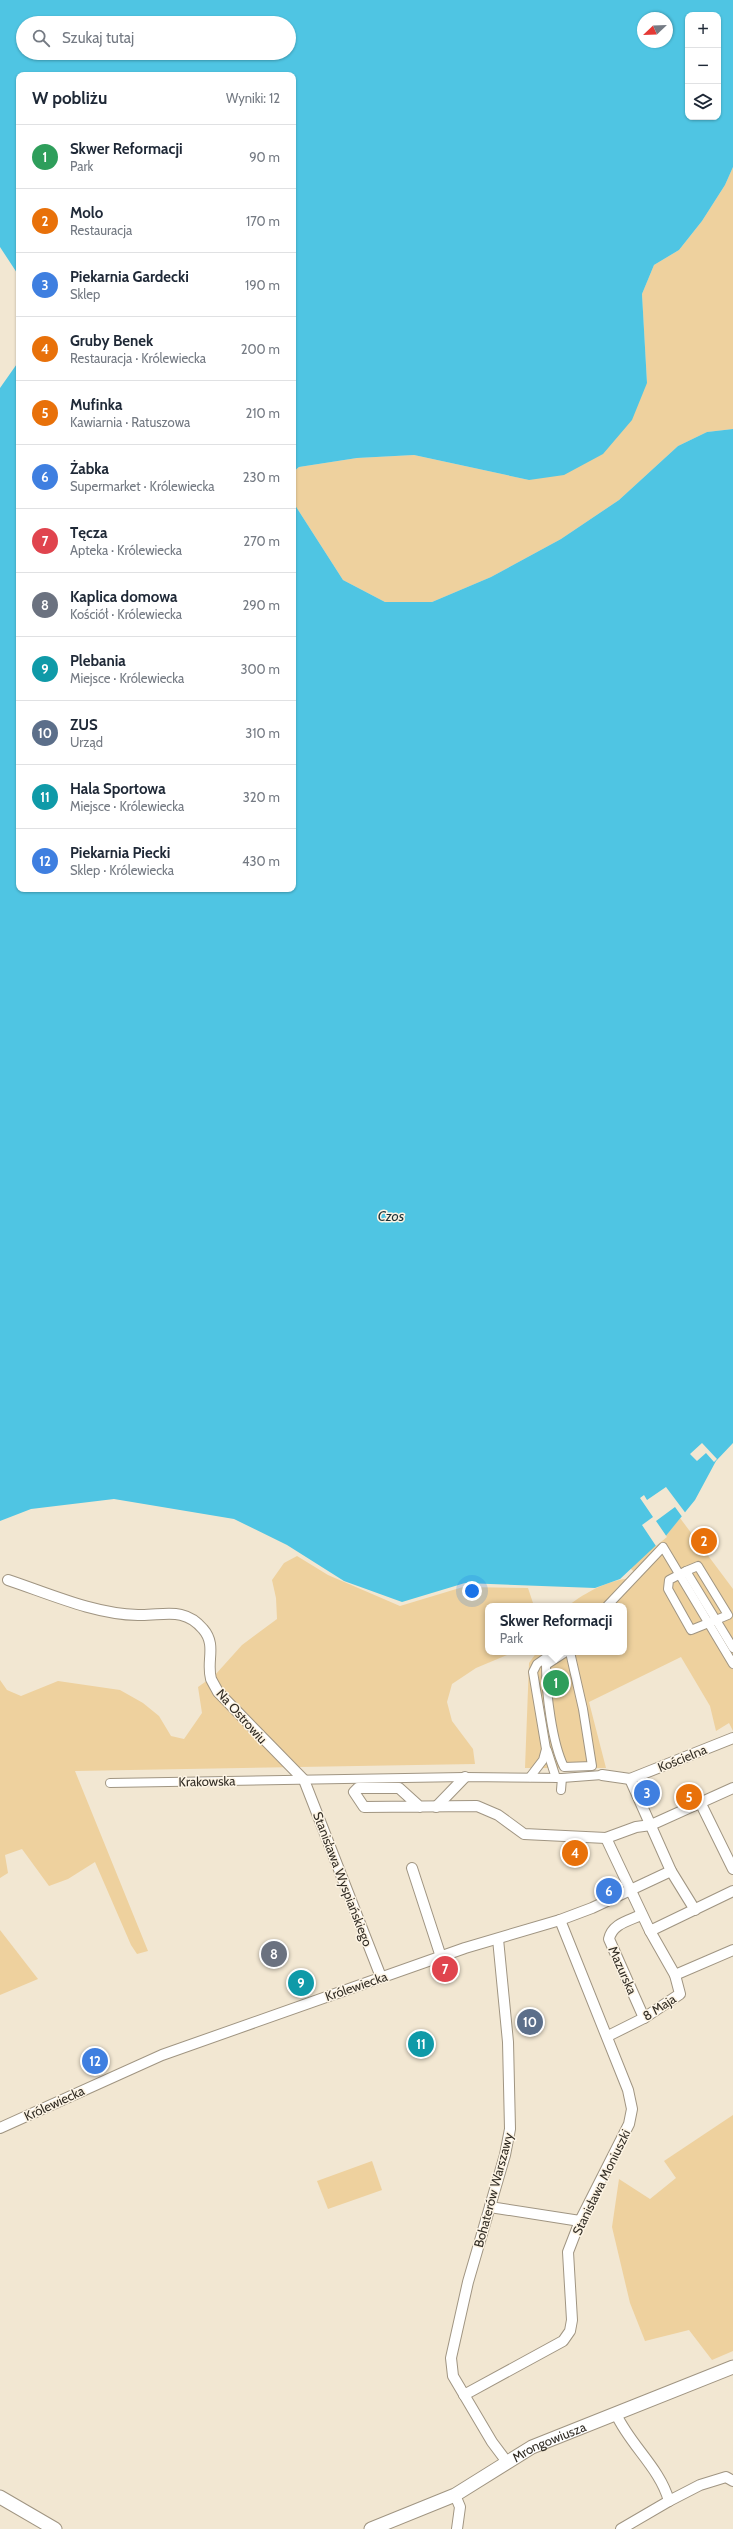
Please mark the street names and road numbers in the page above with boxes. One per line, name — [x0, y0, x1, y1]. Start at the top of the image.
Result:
street label: Na Ostrowiu — [213, 1685, 271, 1747]
street label: Kościelna — [655, 1741, 709, 1775]
street label: Krakowska — [178, 1772, 236, 1789]
street label: Stanisława Wyspiańskiego — [310, 1809, 376, 1949]
street label: Mazurska — [605, 1943, 641, 1997]
street label: Królewiecka — [323, 1968, 390, 2004]
street label: 8 Maja — [639, 1990, 680, 2024]
street label: Królewiecka — [21, 2082, 87, 2124]
street label: Stanisława Moniuszki — [568, 2127, 634, 2237]
street label: Bohaterów Warszawy — [470, 2130, 516, 2249]
street label: Mrongowiusza — [509, 2418, 589, 2465]

